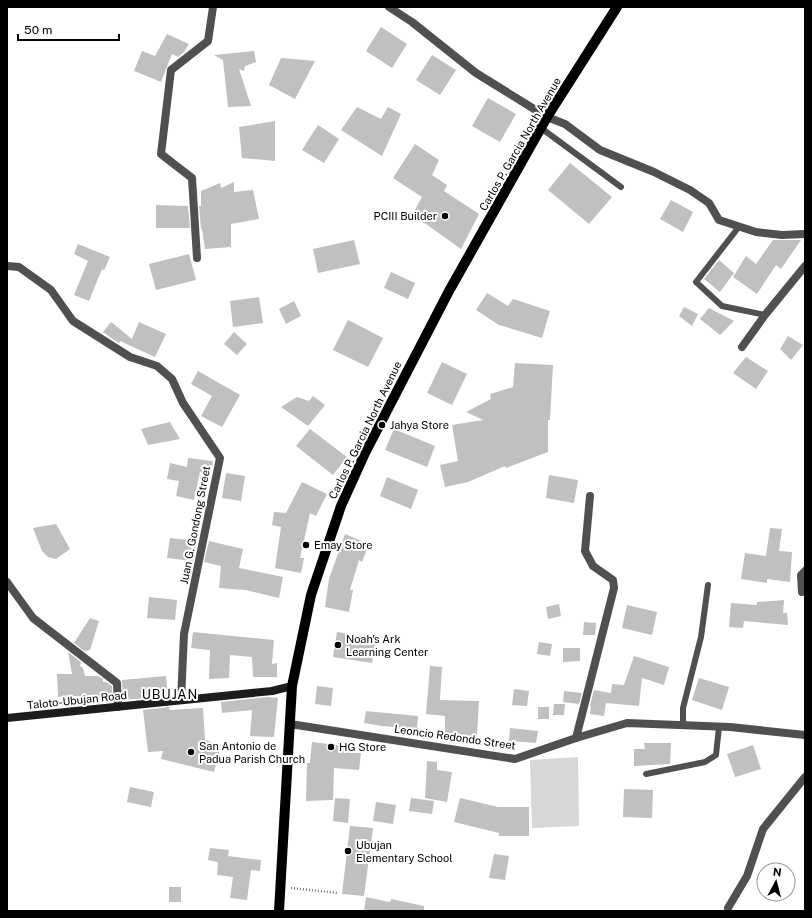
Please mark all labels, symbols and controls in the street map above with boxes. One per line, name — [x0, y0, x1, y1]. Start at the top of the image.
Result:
scale bar — [18, 16, 119, 42]
text: 50 m — [24, 23, 52, 37]
street label: Carlos P. Garcia North Avenue — [477, 75, 563, 213]
place label: PCIII Builder — [374, 210, 437, 222]
marker: PCIII Builder — [440, 211, 450, 221]
street label: Carlos P. Garcia North Avenue — [326, 359, 404, 501]
place label: Jahya Store — [390, 419, 449, 431]
marker: Jahya Store — [377, 420, 387, 430]
street label: Juan G. Gondong Street — [178, 465, 212, 585]
place label: Emay Store — [314, 539, 373, 551]
marker: Emay Store — [301, 540, 311, 550]
place label: Noah's Ark Learning Center — [346, 633, 428, 658]
marker: Noah's Ark Learning Center — [333, 640, 343, 650]
district label: UBUJAN — [142, 687, 198, 702]
street label: Taloto-Ubujan Road — [27, 689, 127, 711]
street label: Leoncio Redondo Street — [393, 723, 517, 751]
place label: San Antonio de Padua Parish Church — [199, 740, 305, 765]
place label: HG Store — [339, 741, 386, 753]
marker: HG Store — [326, 742, 336, 752]
marker: San Antonio de Padua Parish Church — [186, 747, 196, 757]
place label: Ubujan Elementary School — [356, 839, 453, 864]
marker: Ubujan Elementary School — [343, 846, 353, 856]
north arrow — [756, 862, 796, 902]
text: N — [772, 866, 782, 879]

